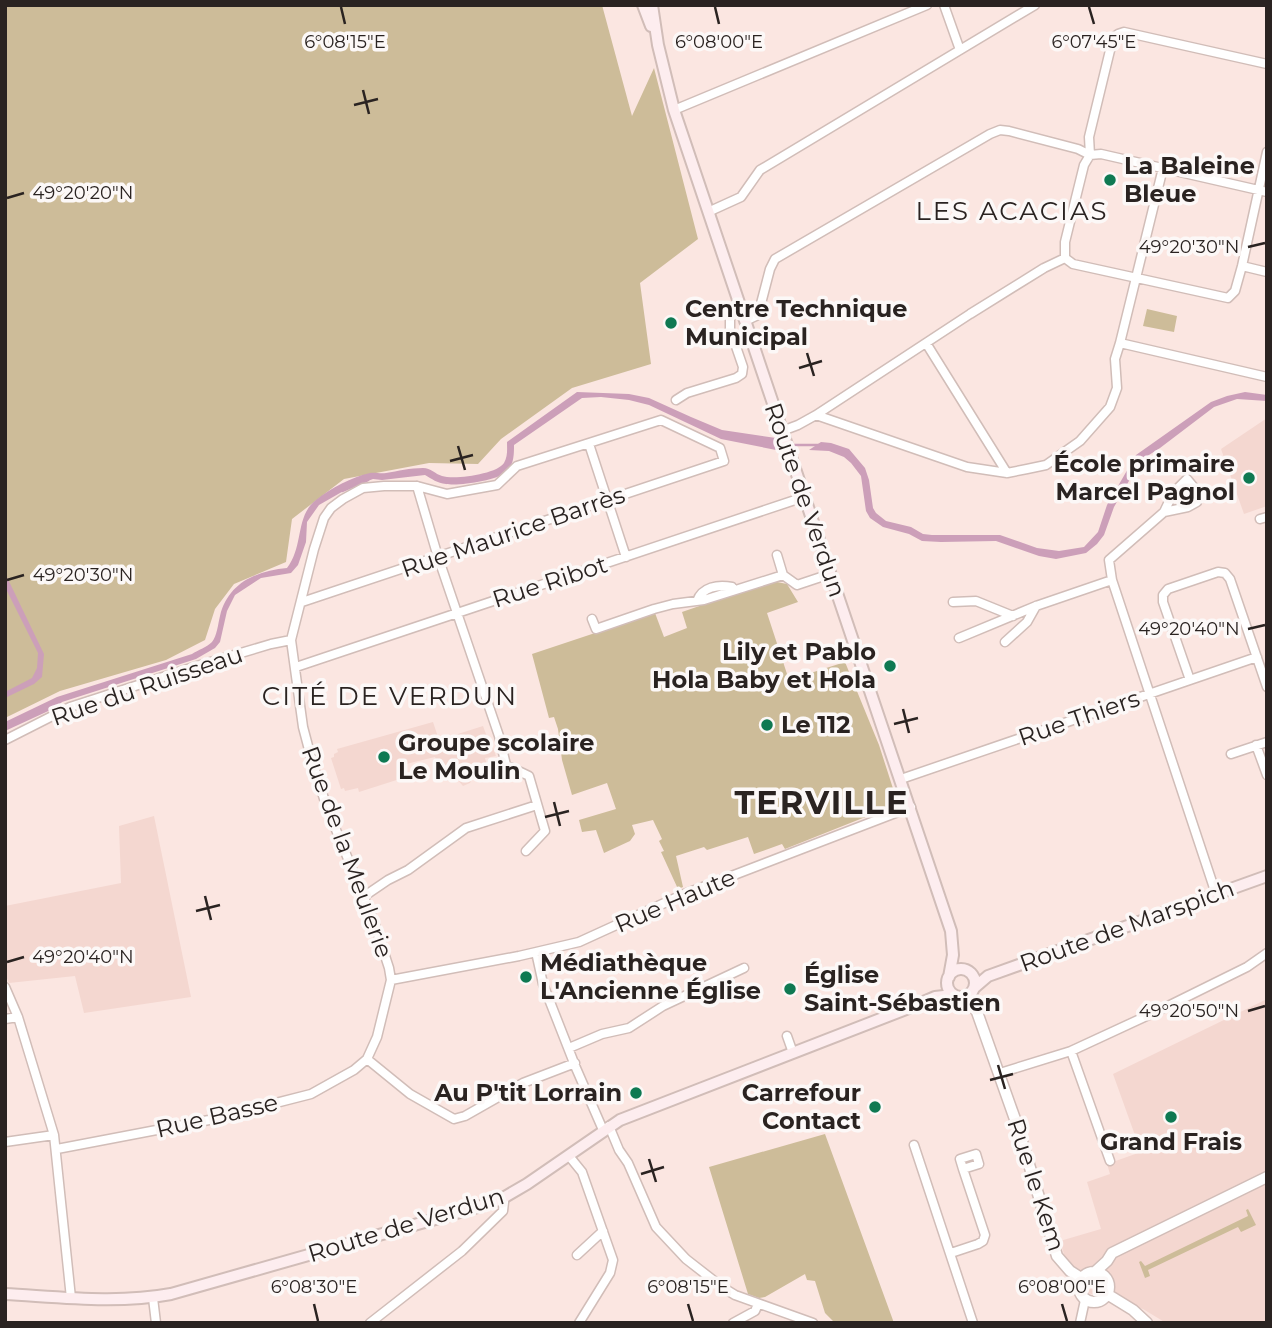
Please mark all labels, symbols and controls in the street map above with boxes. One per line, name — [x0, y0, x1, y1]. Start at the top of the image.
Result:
text: 6°08'15"E — [304, 31, 386, 53]
text: 6°08'00"E — [675, 31, 763, 53]
text: 6°07'45"E — [1052, 31, 1136, 53]
place label: La Baleine Bleue — [1124, 151, 1255, 208]
marker: La Baleine Bleue — [1102, 172, 1118, 188]
text: 49°20'20"N — [33, 182, 133, 204]
district label: LES ACACIAS — [915, 195, 1109, 227]
text: 49°20'30"N — [1139, 236, 1239, 258]
place label: Centre Technique Municipal — [685, 294, 908, 351]
marker: Centre Technique Municipal — [663, 315, 679, 331]
street label: Route de Verdun — [759, 399, 852, 601]
place label: École primaire Marcel Pagnol — [1054, 449, 1235, 506]
marker: École primaire Marcel Pagnol — [1241, 470, 1257, 486]
street label: Rue Maurice Barrès — [397, 480, 629, 583]
street label: Rue Ribot — [489, 549, 611, 614]
text: 49°20'30"N — [33, 564, 133, 586]
text: 49°20'40"N — [1138, 618, 1240, 640]
place label: Lily et Pablo Hola Baby et Hola — [652, 637, 876, 694]
street label: Rue du Ruisseau — [47, 639, 246, 732]
marker: Lily et Pablo Hola Baby et Hola — [882, 658, 898, 674]
district label: CITÉ DE VERDUN — [262, 680, 518, 712]
street label: Rue Thiers — [1014, 683, 1143, 752]
place label: Le 112 — [781, 710, 850, 739]
marker: Le 112 — [759, 717, 775, 733]
place label: Groupe scolaire Le Moulin — [398, 728, 594, 785]
street label: Rue de la Meulerie — [296, 742, 399, 962]
marker: Groupe scolaire Le Moulin — [376, 749, 392, 765]
district label: TERVILLE — [735, 783, 909, 822]
street label: Rue Haute — [610, 862, 739, 939]
street label: Route de Marspich — [1016, 873, 1238, 978]
text: 49°20'40"N — [32, 946, 134, 968]
place label: Médiathèque L'Ancienne Église — [540, 948, 761, 1005]
place label: Église Saint-Sébastien — [804, 960, 1001, 1017]
marker: Médiathèque L'Ancienne Église — [518, 969, 534, 985]
marker: Église Saint-Sébastien — [782, 981, 798, 997]
text: 49°20'50"N — [1139, 1000, 1239, 1022]
place label: Au P'tit Lorrain — [433, 1078, 622, 1107]
place label: Carrefour Contact — [742, 1078, 862, 1135]
marker: Au P'tit Lorrain — [628, 1085, 644, 1101]
street label: Rue Basse — [153, 1087, 281, 1144]
marker: Carrefour Contact — [867, 1099, 883, 1115]
marker: Grand Frais — [1163, 1109, 1179, 1125]
street label: Rue le Kem — [1001, 1115, 1072, 1255]
place label: Grand Frais — [1100, 1127, 1242, 1156]
street label: Route de Verdun — [304, 1181, 507, 1268]
text: 6°08'30"E — [271, 1276, 357, 1298]
text: 6°08'15"E — [647, 1276, 729, 1298]
text: 6°08'00"E — [1018, 1276, 1106, 1298]

